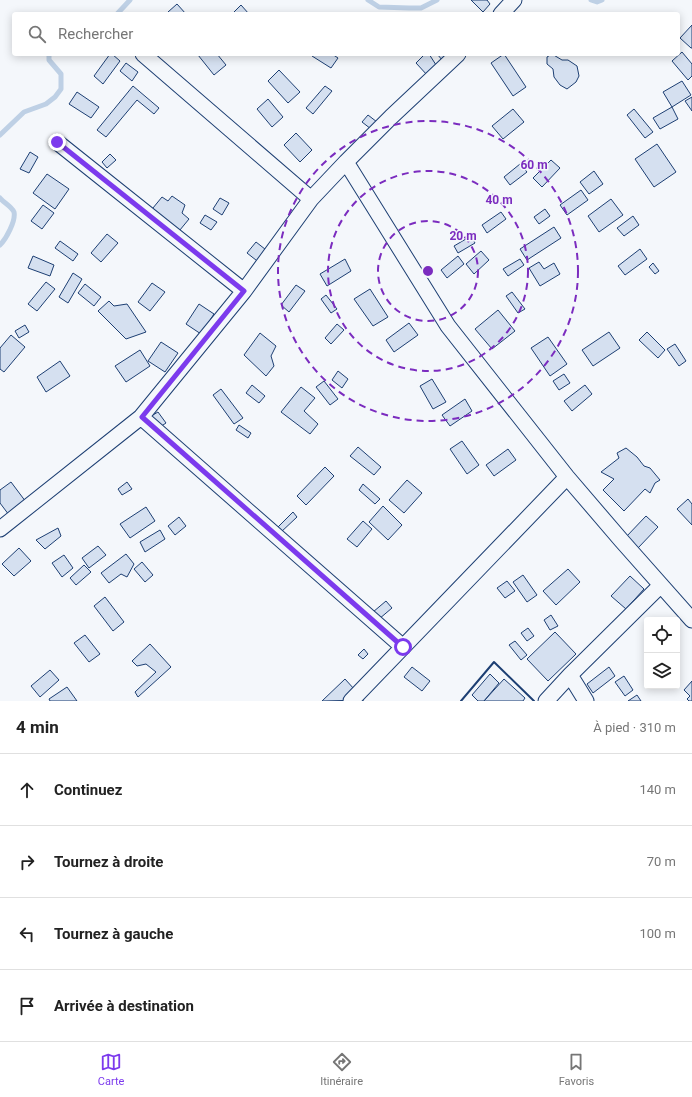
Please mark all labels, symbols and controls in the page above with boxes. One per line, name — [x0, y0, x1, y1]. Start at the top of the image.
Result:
search box — [12, 12, 680, 56]
icon: search — [26, 23, 48, 45]
text: Rechercher — [58, 25, 133, 43]
route end — [48, 133, 66, 151]
text: 60 m — [520, 158, 548, 172]
text: 40 m — [485, 193, 513, 207]
text: 20 m — [449, 229, 477, 243]
centre of rings — [421, 264, 435, 278]
map controls — [644, 617, 680, 689]
button: locate — [644, 617, 680, 653]
route start — [394, 638, 412, 656]
button: layers — [644, 653, 680, 689]
text: 4 min — [16, 717, 59, 737]
text: À pied · 310 m — [593, 720, 676, 735]
icon: ahead — [16, 779, 38, 801]
text: Continuez — [54, 781, 122, 799]
text: 140 m — [639, 782, 676, 797]
icon: right — [16, 851, 38, 873]
text: Tournez à droite — [54, 853, 163, 871]
text: 70 m — [647, 854, 676, 869]
icon: left — [16, 923, 38, 945]
text: Tournez à gauche — [54, 925, 173, 943]
text: 100 m — [639, 926, 676, 941]
icon: arrive — [16, 995, 38, 1017]
text: Arrivée à destination — [54, 997, 194, 1015]
tab: Carte — [98, 1051, 124, 1088]
tab: Itinéraire — [320, 1051, 363, 1088]
tab: Favoris — [559, 1051, 594, 1088]

